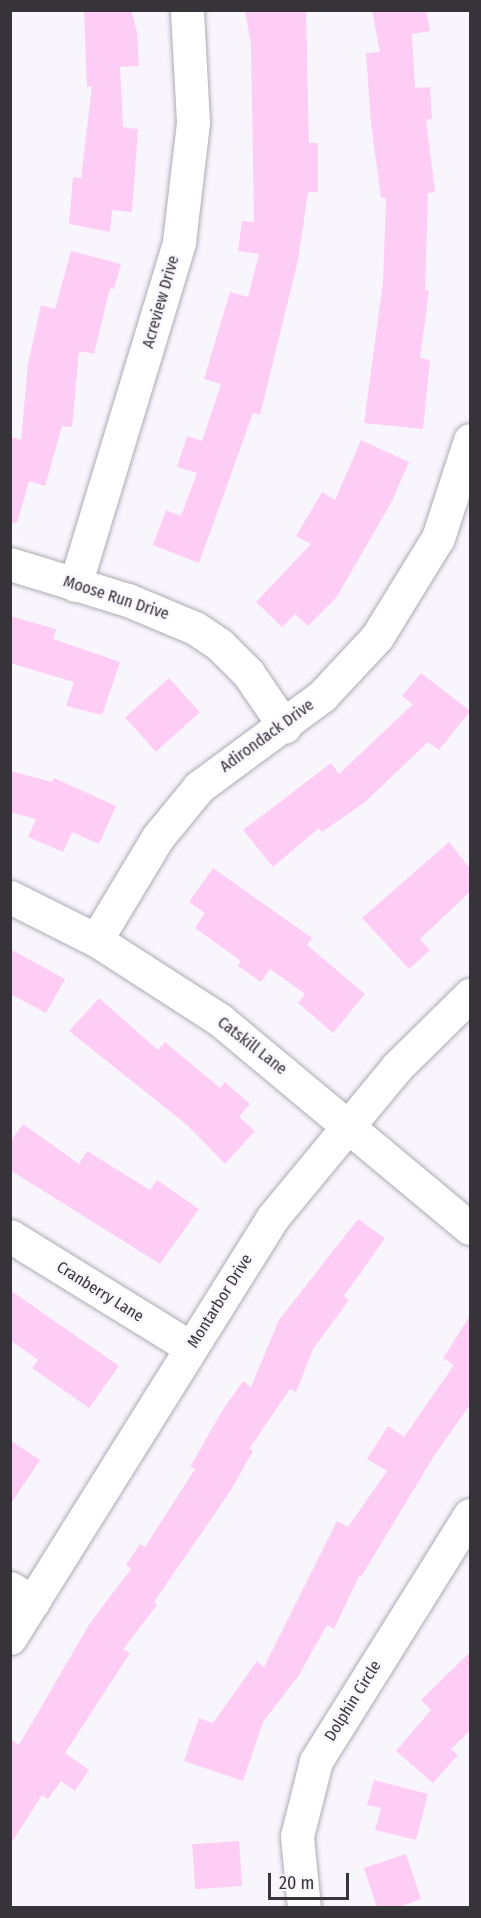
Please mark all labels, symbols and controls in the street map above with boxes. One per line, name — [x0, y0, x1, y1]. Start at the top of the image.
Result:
street label: Acreview Drive — [139, 253, 183, 351]
street label: Moose Run Drive — [61, 572, 171, 624]
street label: Adirondack Drive — [216, 696, 318, 776]
street label: Catskill Lane — [213, 1013, 291, 1079]
street label: Montarbor Drive — [184, 1251, 256, 1351]
street label: Cranberry Lane — [53, 1258, 147, 1326]
street label: Dolphin Circle — [321, 1657, 385, 1745]
scale bar — [271, 1861, 352, 1899]
text: 20 m — [279, 1872, 314, 1894]

